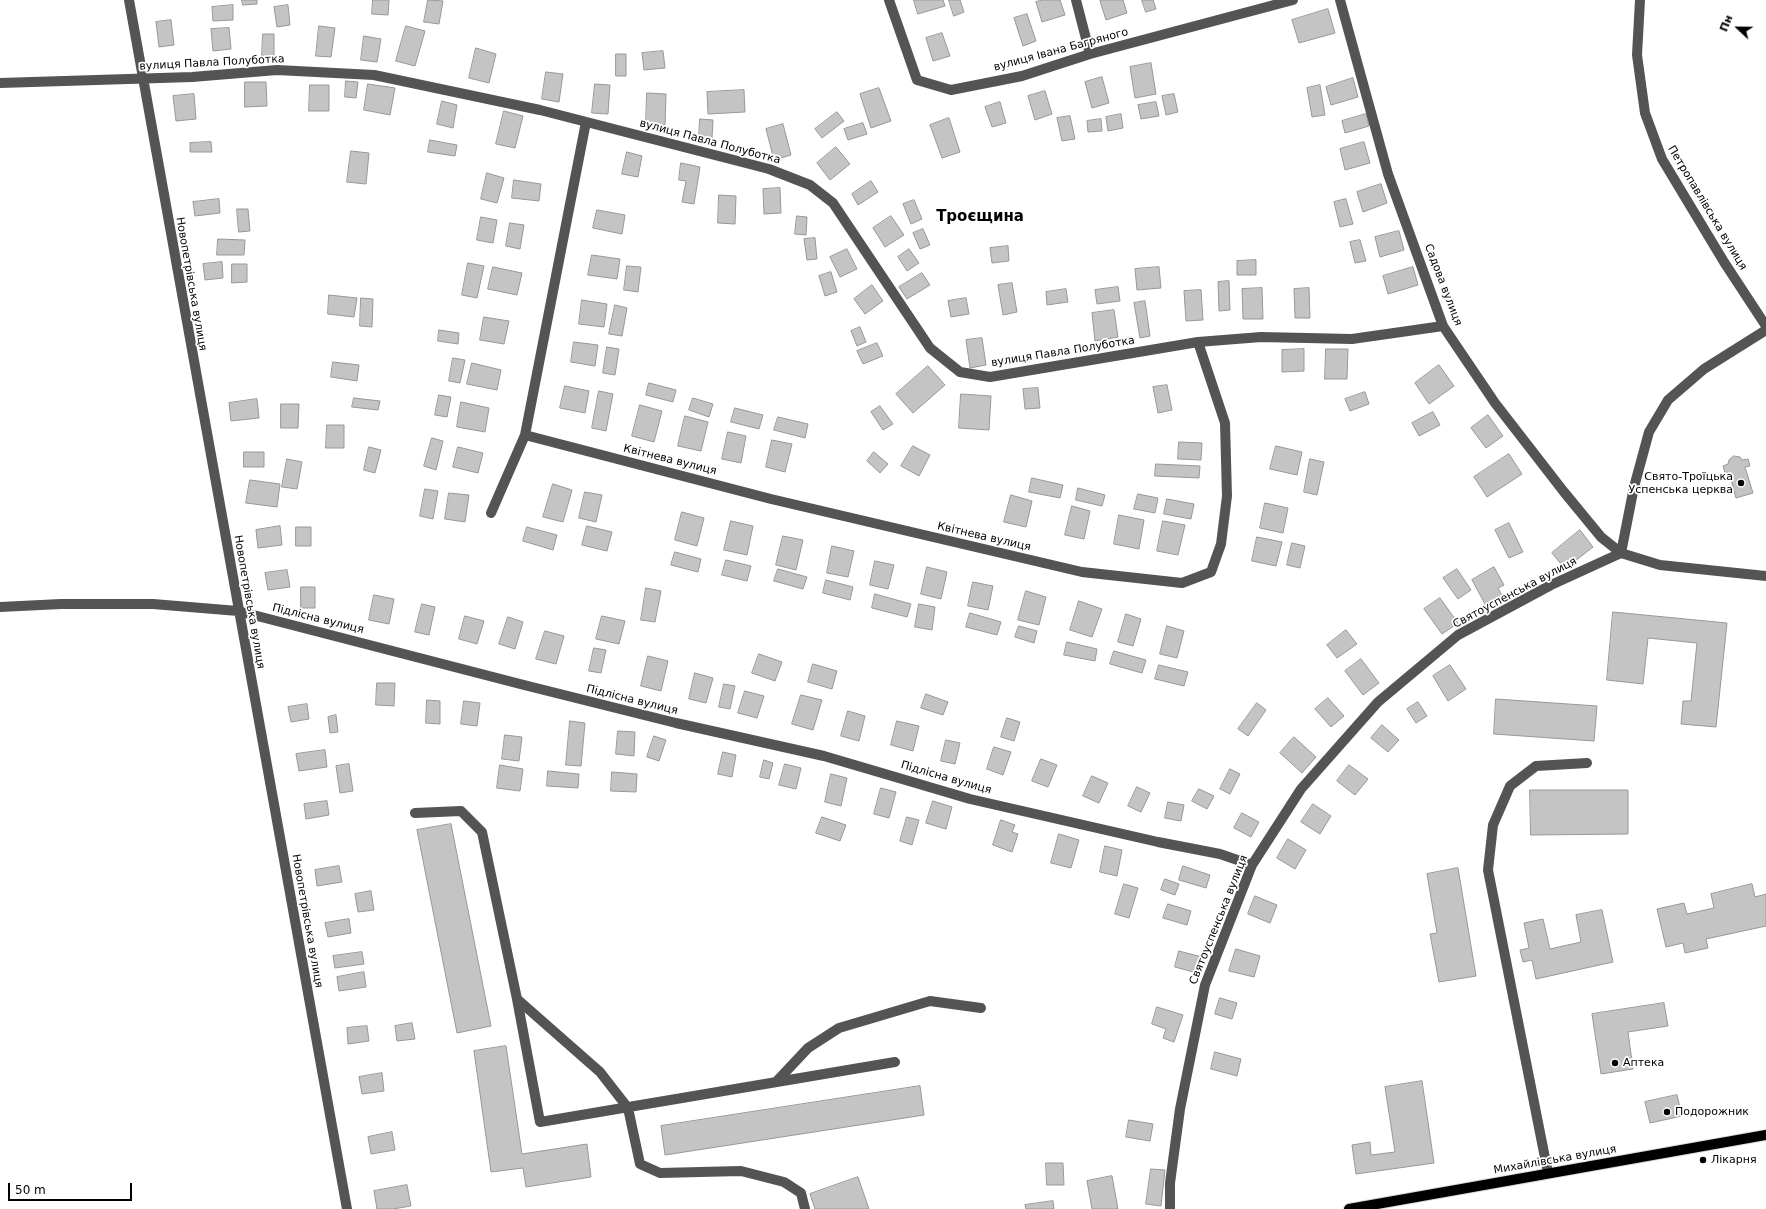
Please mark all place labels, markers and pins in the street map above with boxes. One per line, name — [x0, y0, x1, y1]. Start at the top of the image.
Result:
place label: Свято-Троїцька Успенська церква — [1629, 470, 1733, 496]
marker: Свято-Троїцька Успенська церква — [1736, 478, 1746, 488]
place label: Аптека — [1623, 1056, 1664, 1070]
marker: Аптека — [1610, 1058, 1620, 1068]
place label: Подорожник — [1675, 1105, 1749, 1119]
marker: Подорожник — [1662, 1107, 1672, 1117]
place label: Лікарня — [1711, 1153, 1757, 1167]
marker: Лікарня — [1698, 1155, 1708, 1165]

